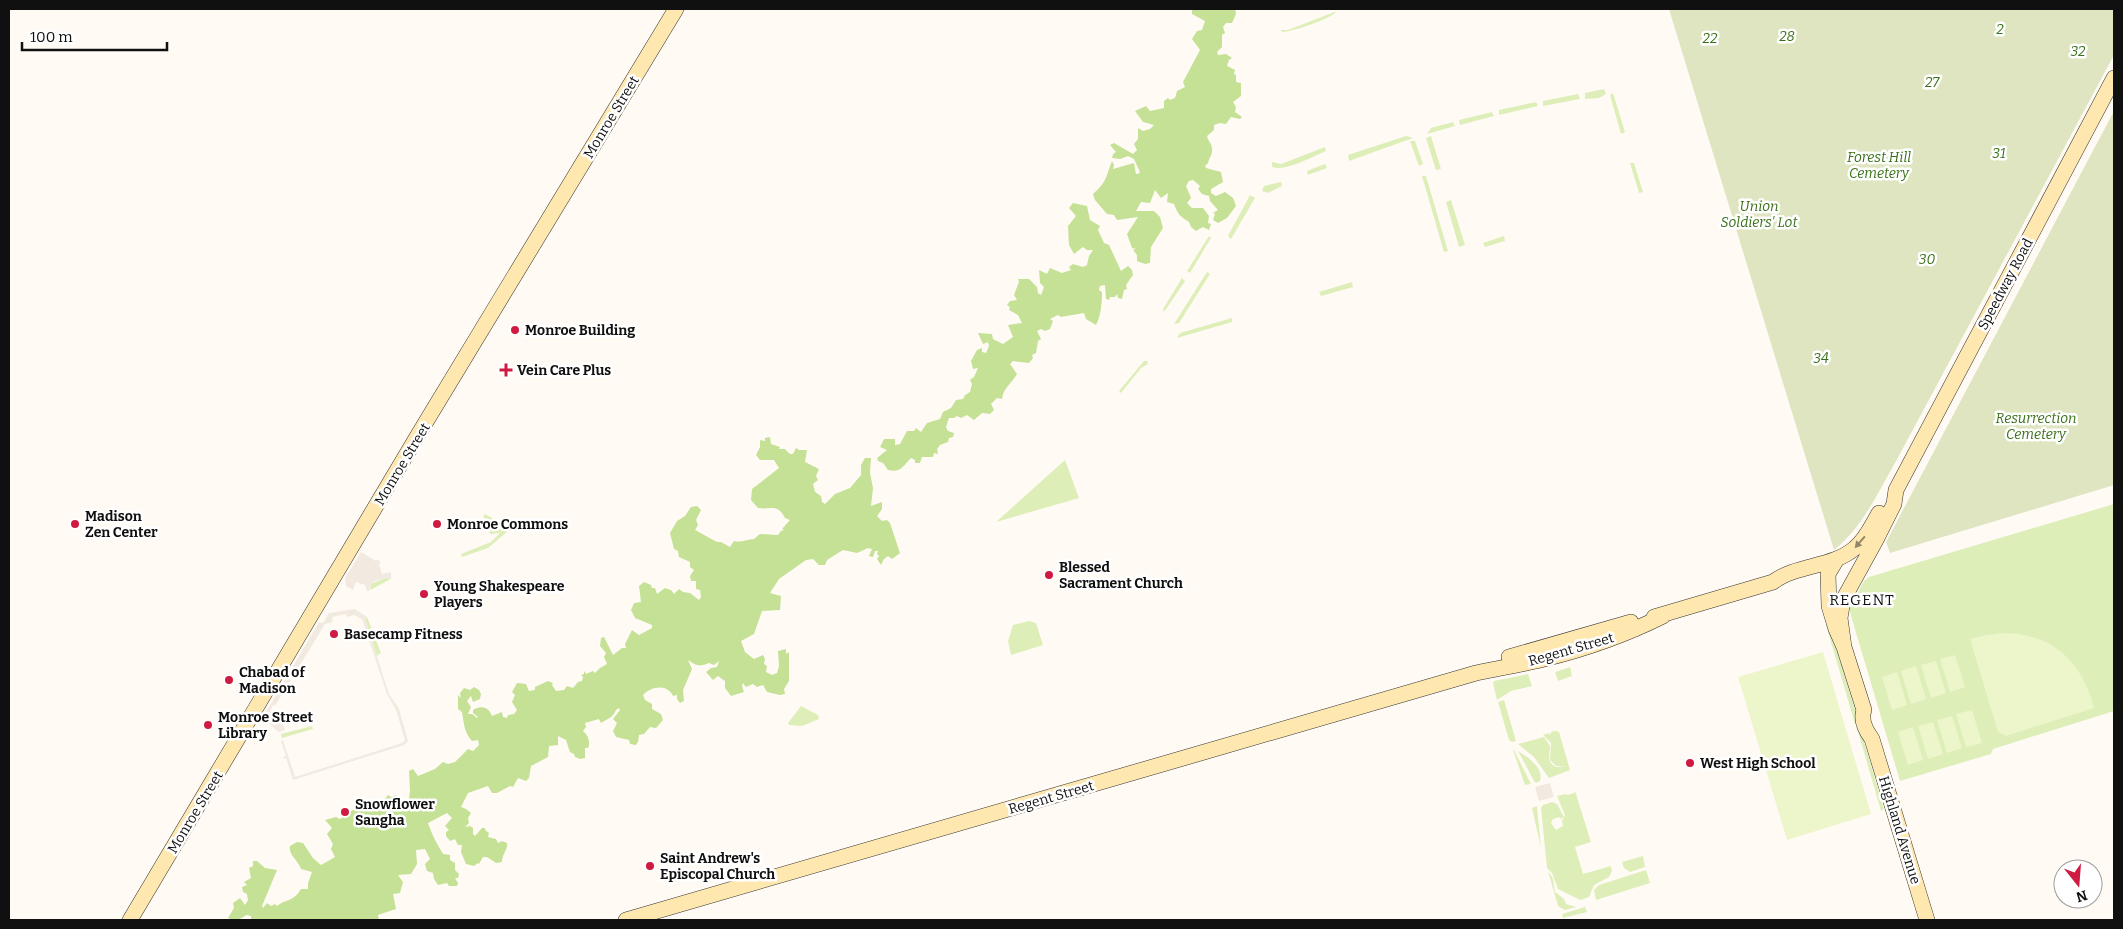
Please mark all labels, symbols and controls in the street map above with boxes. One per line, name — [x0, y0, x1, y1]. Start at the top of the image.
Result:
scale bar — [22, 20, 168, 52]
park label: 2 — [1996, 21, 2004, 38]
text: 100 m — [30, 28, 73, 46]
park label: 28 — [1779, 28, 1795, 45]
park label: 22 — [1703, 30, 1718, 47]
park label: 32 — [2070, 43, 2086, 60]
street label: Monroe Street — [580, 73, 643, 162]
park label: 27 — [1925, 74, 1940, 91]
park label: 31 — [1992, 145, 2006, 162]
park label: Forest Hill Cemetery — [1847, 149, 1911, 182]
park label: Union Soldiers' Lot — [1721, 198, 1798, 231]
street label: Speedway Road — [1974, 236, 2037, 333]
park label: 30 — [1919, 251, 1935, 268]
place label: Monroe Building — [525, 322, 635, 339]
marker: Monroe Building — [509, 324, 521, 336]
park label: 34 — [1813, 350, 1829, 367]
place label: Vein Care Plus — [517, 362, 611, 379]
marker: Vein Care Plus — [499, 363, 513, 377]
park label: Resurrection Cemetery — [1996, 410, 2077, 443]
street label: Monroe Street — [371, 420, 434, 509]
place label: Madison Zen Center — [85, 508, 158, 541]
place label: Monroe Commons — [447, 516, 568, 533]
marker: Madison Zen Center — [69, 518, 81, 530]
marker: Monroe Commons — [431, 518, 443, 530]
one-way arrow — [1854, 536, 1866, 548]
place label: Blessed Sacrament Church — [1059, 559, 1183, 592]
marker: Blessed Sacrament Church — [1043, 569, 1055, 581]
place label: Young Shakespeare Players — [434, 578, 565, 611]
marker: Young Shakespeare Players — [418, 588, 430, 600]
district label: REGENT — [1829, 591, 1895, 609]
place label: Basecamp Fitness — [344, 626, 463, 643]
marker: Basecamp Fitness — [328, 628, 340, 640]
street label: Regent Street — [1526, 629, 1616, 670]
place label: Chabad of Madison — [239, 664, 305, 697]
marker: Chabad of Madison — [223, 674, 235, 686]
place label: Monroe Street Library — [218, 709, 313, 742]
marker: Monroe Street Library — [202, 719, 214, 731]
place label: West High School — [1700, 755, 1816, 772]
marker: West High School — [1684, 757, 1696, 769]
street label: Monroe Street — [164, 768, 227, 857]
street label: Highland Avenue — [1875, 774, 1924, 886]
street label: Regent Street — [1006, 777, 1096, 818]
place label: Snowflower Sangha — [355, 796, 435, 829]
marker: Snowflower Sangha — [339, 806, 351, 818]
place label: Saint Andrew's Episcopal Church — [660, 850, 775, 883]
north arrow — [2053, 859, 2103, 909]
marker: Saint Andrew's Episcopal Church — [644, 860, 656, 872]
text: N — [2074, 886, 2089, 906]

